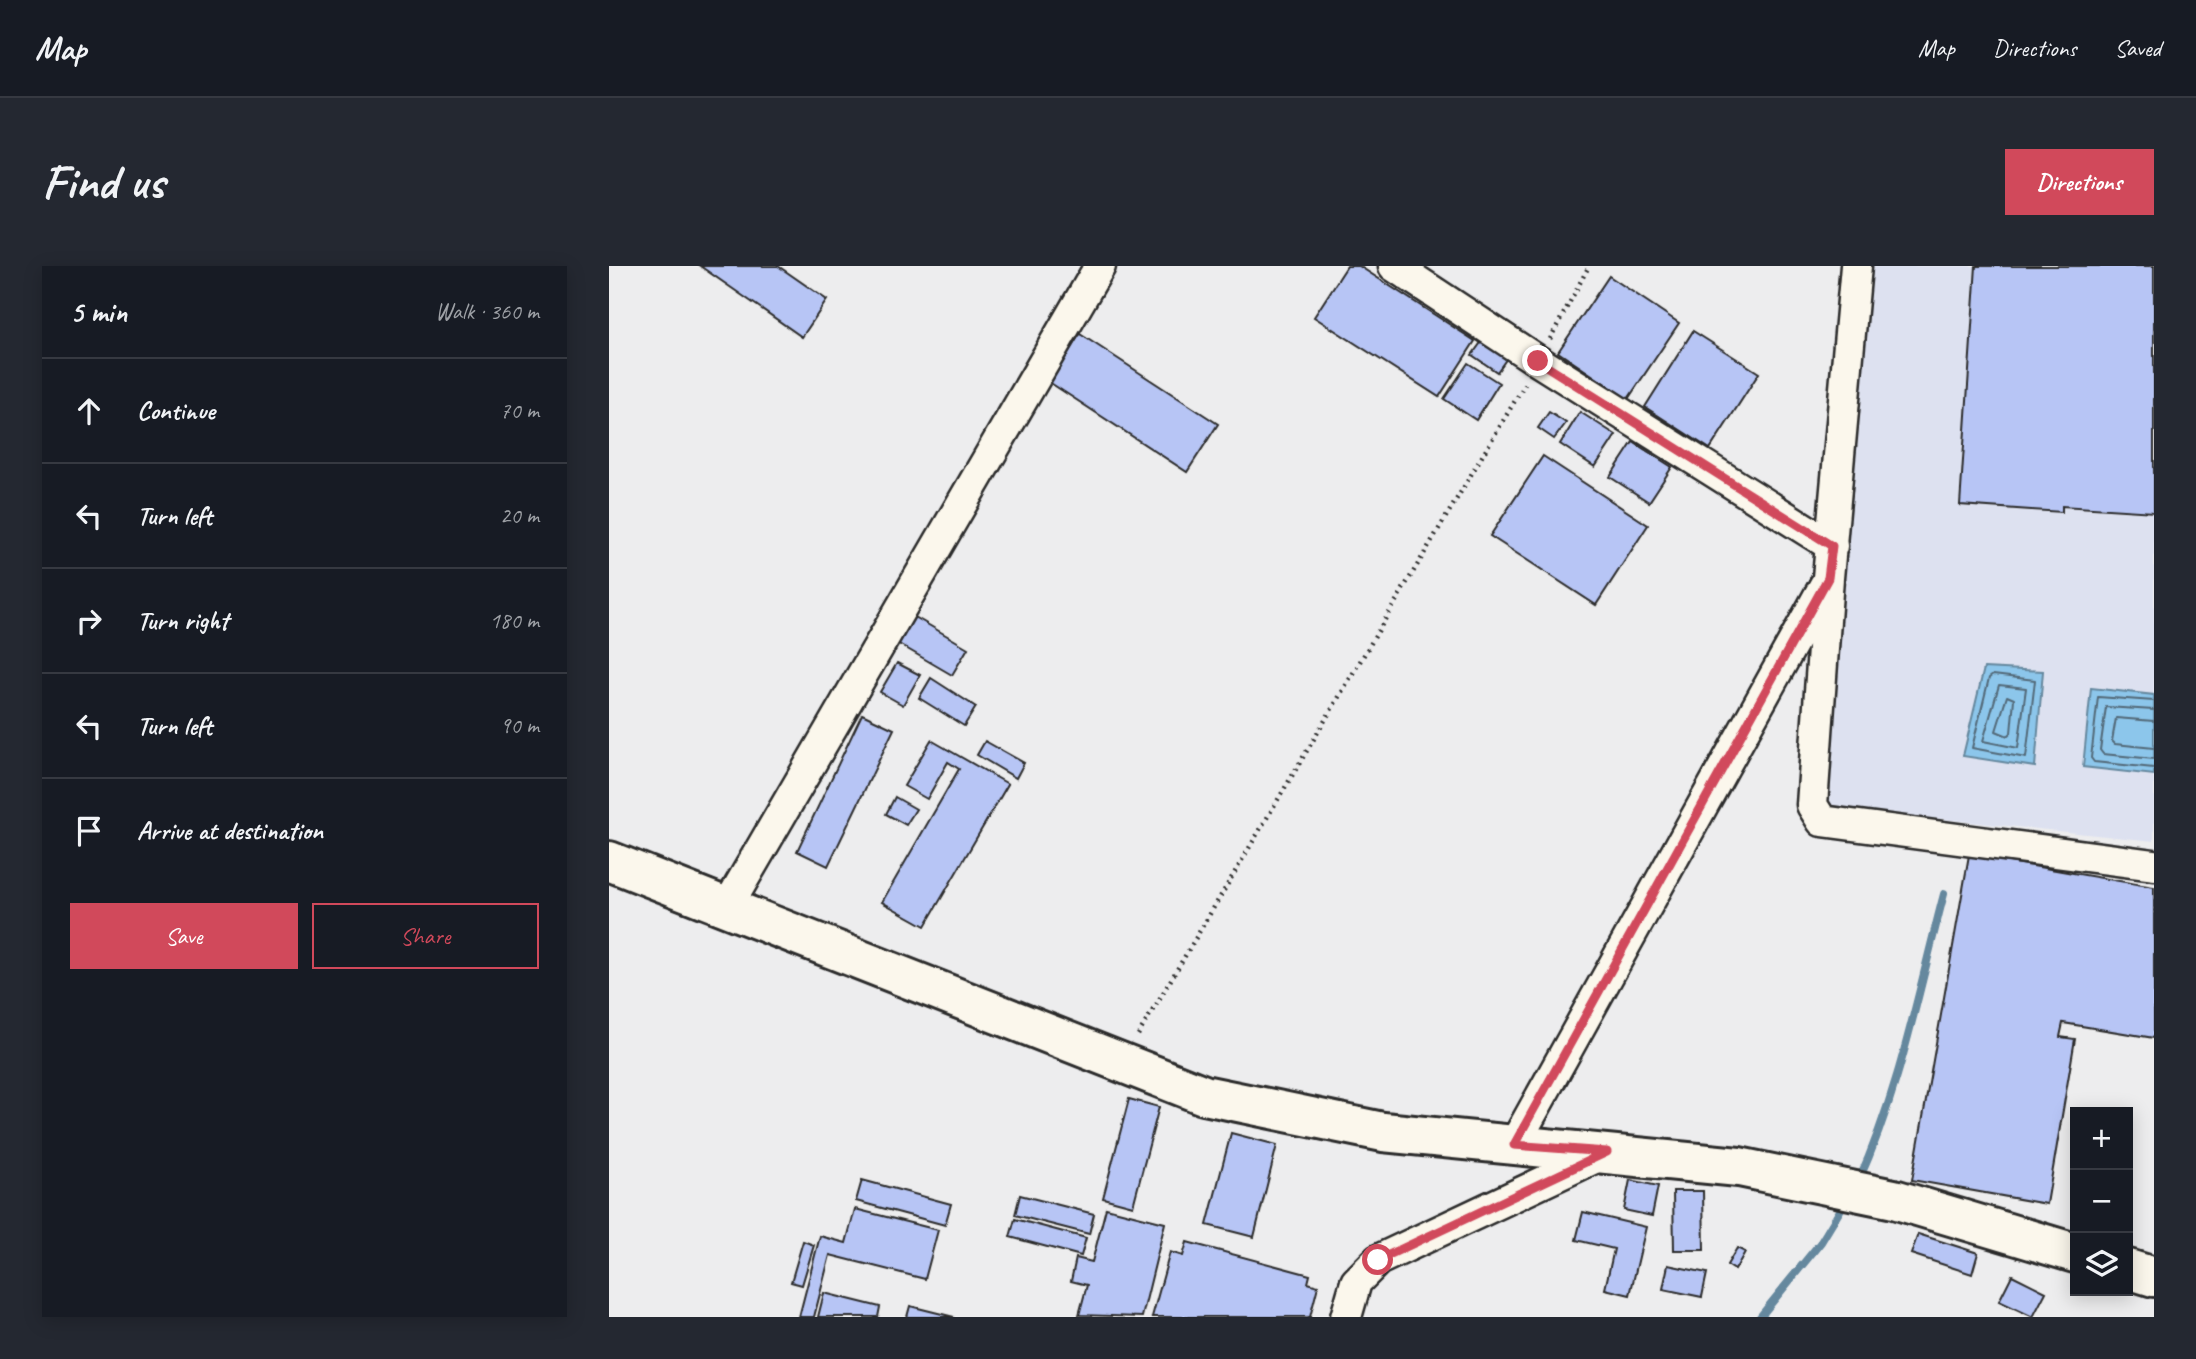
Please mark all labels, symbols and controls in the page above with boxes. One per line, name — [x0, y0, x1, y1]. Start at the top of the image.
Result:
text: Map — [35, 27, 86, 69]
text: Map — [1918, 33, 1955, 63]
text: Directions — [1993, 33, 2076, 63]
text: Saved — [2114, 33, 2161, 63]
button: Directions — [2005, 149, 2154, 215]
text: Find us — [42, 151, 164, 213]
text: 5 min — [70, 293, 127, 331]
text: Walk · 360 m — [435, 297, 539, 326]
route end — [1522, 345, 1553, 376]
icon: ahead — [70, 392, 108, 430]
text: Continue — [137, 394, 215, 427]
text: 70 m — [500, 396, 539, 425]
icon: left — [70, 497, 108, 535]
text: Turn left — [137, 499, 212, 532]
text: 20 m — [500, 501, 539, 530]
icon: right — [70, 602, 108, 640]
text: Turn right — [137, 604, 228, 637]
text: 180 m — [490, 606, 539, 635]
icon: left — [70, 707, 108, 745]
text: Turn left — [137, 709, 212, 742]
text: 90 m — [500, 711, 539, 740]
icon: arrive — [70, 812, 108, 850]
text: Arrive at destination — [137, 814, 323, 847]
button: Save — [70, 903, 298, 969]
button: Share — [312, 903, 539, 969]
map controls — [2070, 1107, 2133, 1296]
button: + — [2070, 1107, 2133, 1170]
button: − — [2070, 1170, 2133, 1233]
button: layers — [2070, 1233, 2133, 1296]
route start — [1362, 1244, 1393, 1275]

